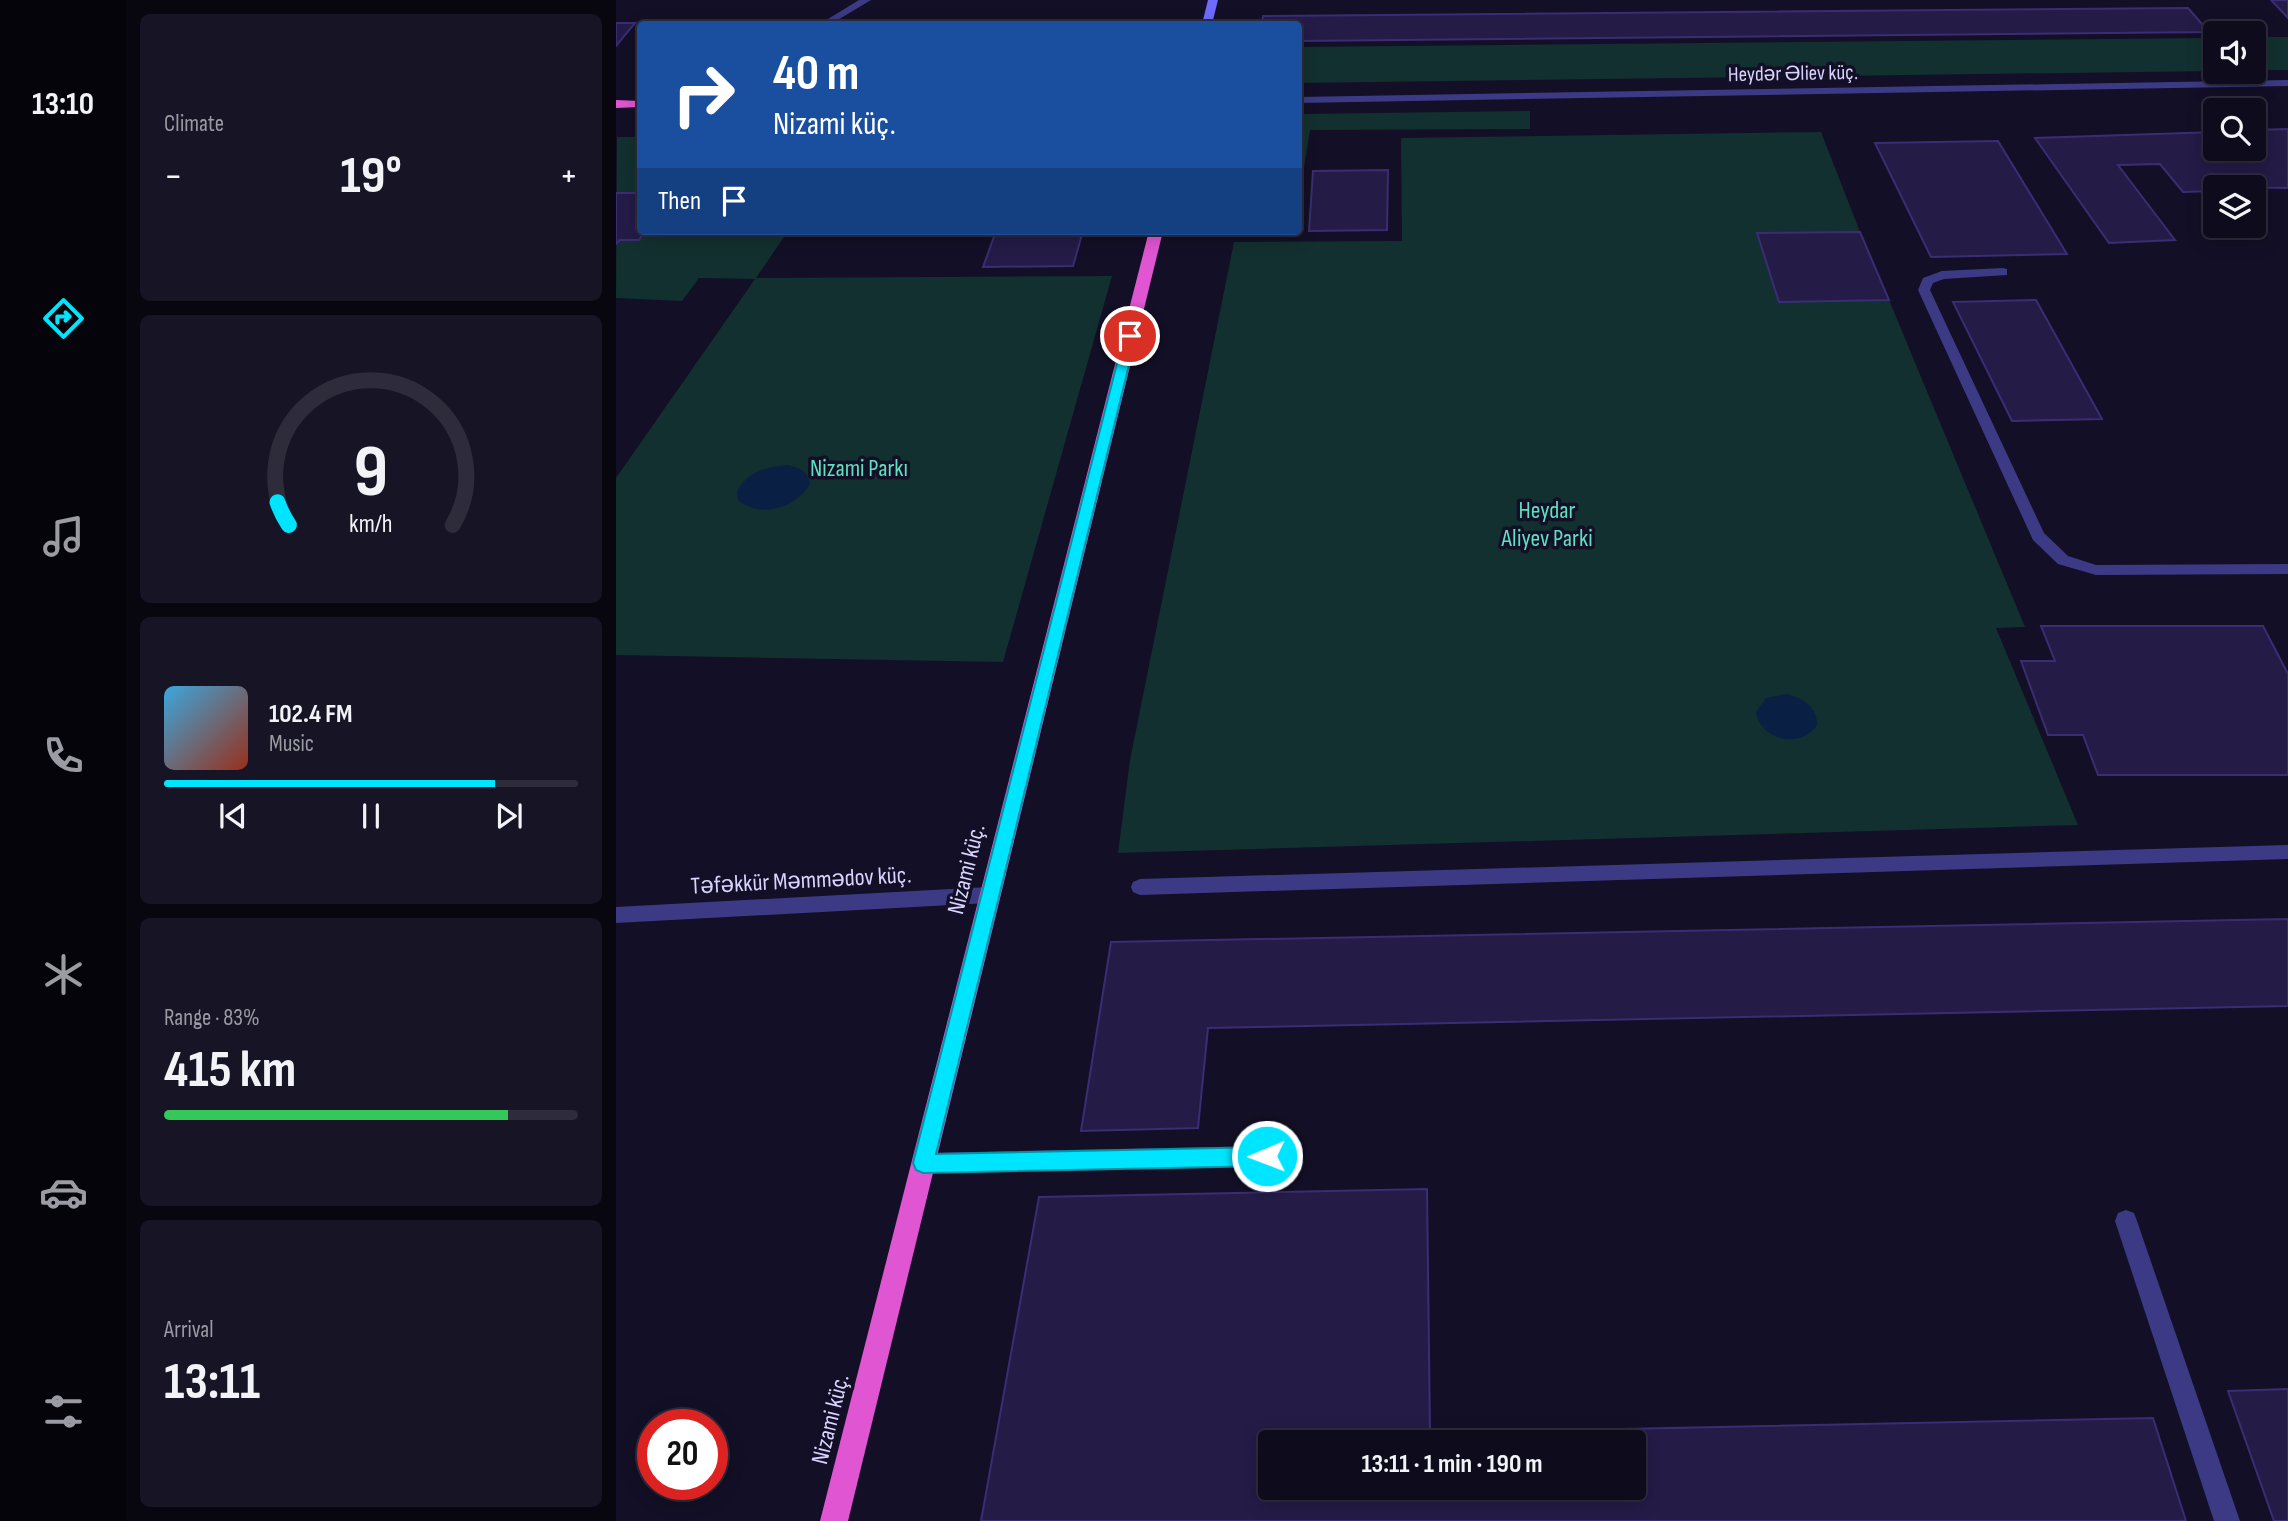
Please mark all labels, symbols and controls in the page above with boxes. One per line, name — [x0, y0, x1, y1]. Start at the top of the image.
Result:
map controls — [2203, 21, 2266, 238]
button: sound — [2203, 21, 2266, 84]
text: 40 m — [773, 45, 859, 104]
icon: right — [658, 49, 749, 140]
street label: Heydər Əliev küç. — [1728, 60, 1858, 87]
text: 13:10 — [32, 85, 94, 124]
button: search — [2203, 98, 2266, 161]
text: Nizami küç. — [773, 105, 896, 144]
text: Climate — [164, 110, 224, 138]
text: 19° — [340, 145, 402, 208]
text: − — [164, 154, 183, 199]
text: + — [559, 154, 578, 199]
button: layers — [2203, 175, 2266, 238]
icon: arrive — [715, 182, 753, 220]
text: Then — [658, 186, 701, 217]
icon: directions — [39, 294, 88, 343]
pin — [1100, 306, 1160, 366]
icon: arrive — [1111, 317, 1149, 355]
text: 9 — [354, 430, 388, 518]
park label: Nizami Parkı — [810, 454, 908, 483]
park label: Heydar Aliyev Parki — [1500, 496, 1593, 553]
text: km/h — [349, 509, 393, 540]
icon: music — [39, 512, 88, 561]
text: 102.4 FM — [269, 699, 352, 730]
text: Music — [269, 730, 314, 758]
icon: phone — [39, 731, 88, 780]
icon: previous — [214, 797, 252, 835]
icon: pause — [352, 797, 390, 835]
icon: next — [490, 797, 528, 835]
street label: Nizami küç. — [941, 821, 992, 917]
street label: Təfəkkür Məmmədov küç. — [690, 860, 912, 901]
icon: climate — [39, 950, 88, 999]
text: Range · 83% — [164, 1004, 260, 1032]
text: 415 km — [164, 1039, 296, 1102]
position arrow — [1230, 1119, 1304, 1193]
icon: car — [39, 1168, 88, 1217]
text: Arrival — [164, 1316, 213, 1344]
text: 13:11 — [164, 1351, 260, 1414]
street label: Nizami küç. — [805, 1371, 856, 1467]
icon: filters — [39, 1387, 88, 1436]
speed limit sign: 20 — [637, 1409, 728, 1500]
text: 13:11 · 1 min · 190 m — [1361, 1449, 1543, 1480]

